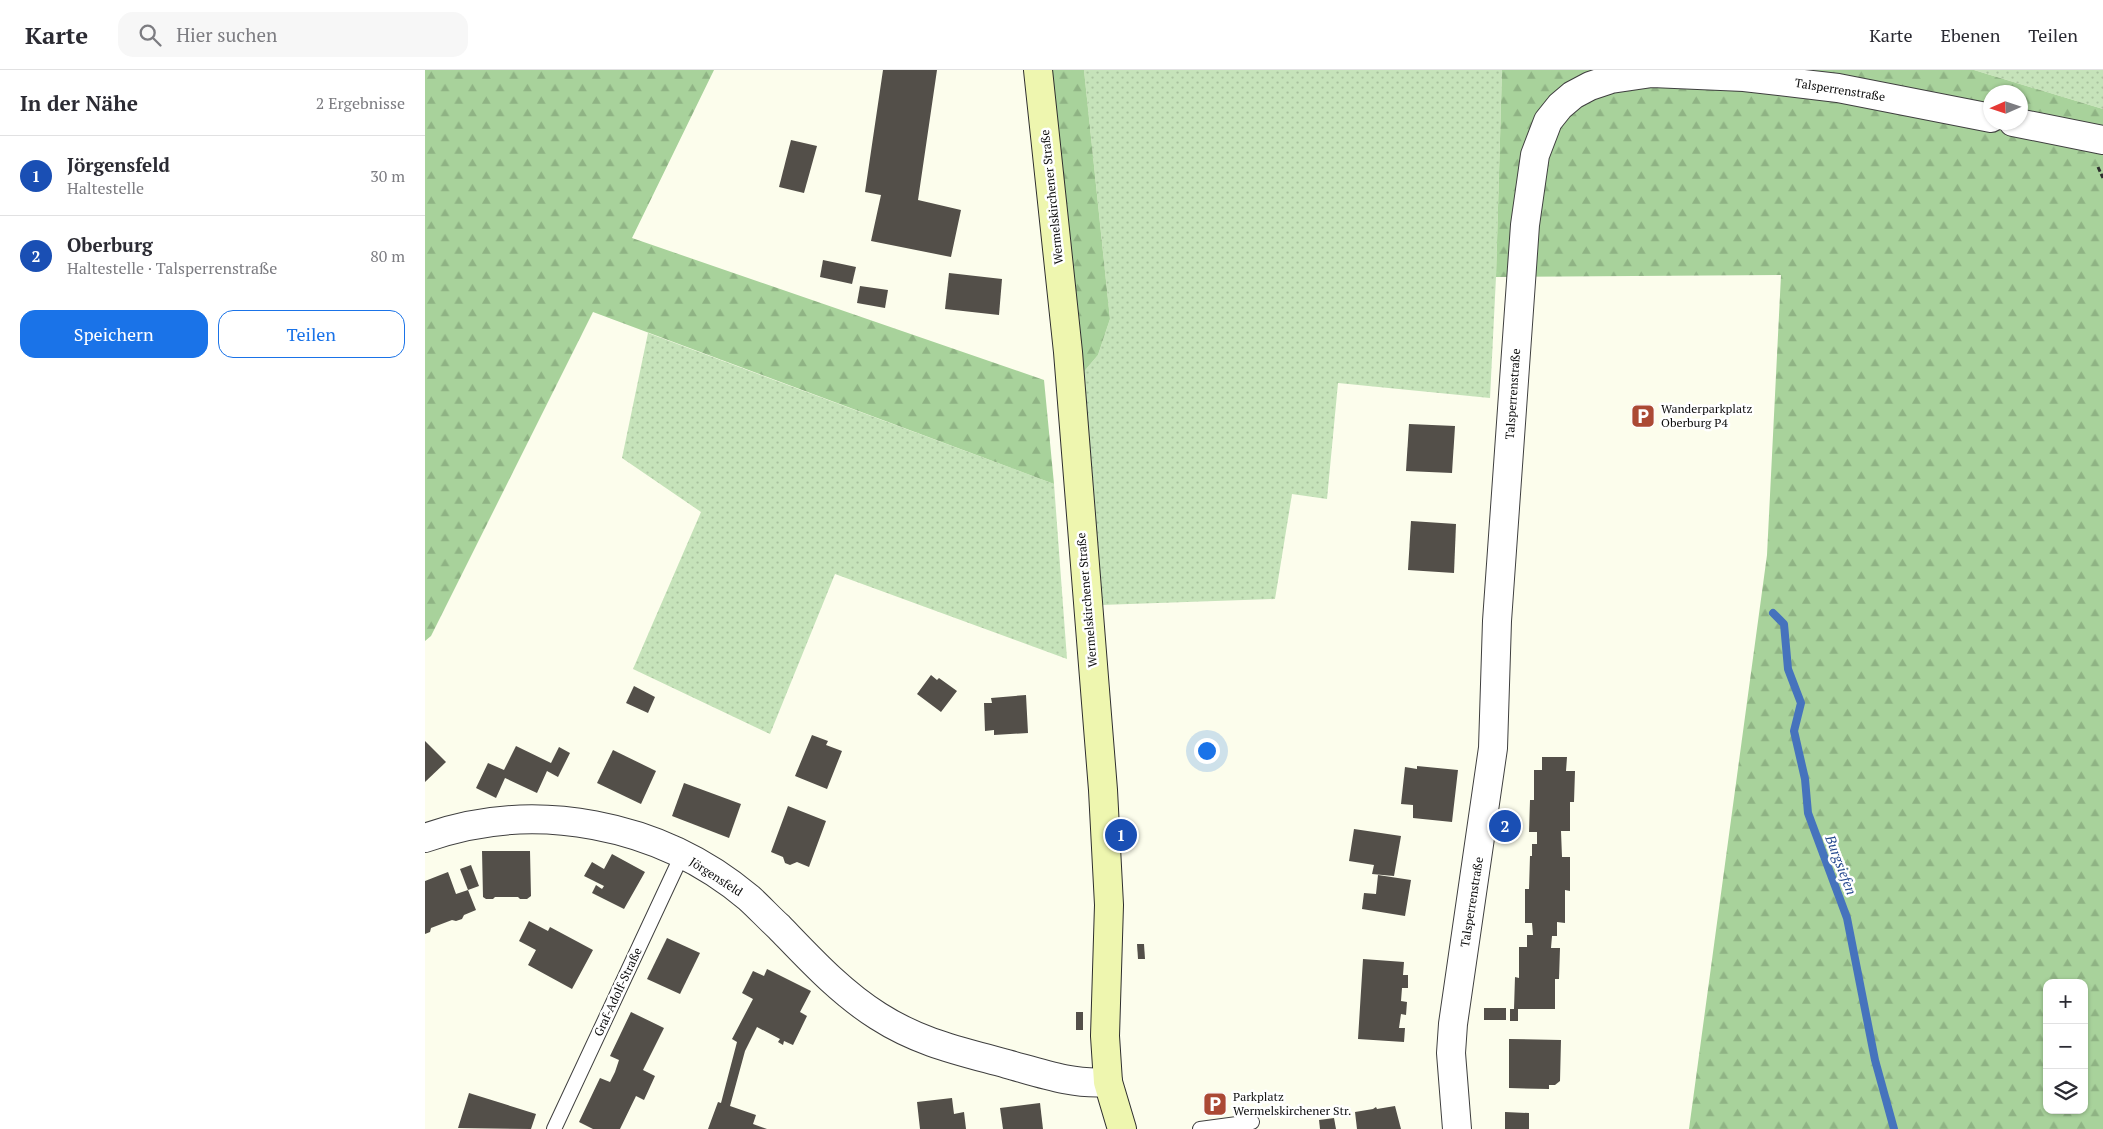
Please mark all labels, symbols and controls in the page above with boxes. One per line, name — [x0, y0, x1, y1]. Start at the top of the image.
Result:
search box — [118, 12, 468, 57]
text: Karte — [25, 19, 88, 51]
icon: search — [136, 21, 164, 49]
text: Hier suchen — [176, 22, 277, 47]
text: Karte — [1869, 23, 1913, 47]
text: Ebenen — [1941, 23, 2000, 47]
text: Teilen — [2028, 23, 2078, 47]
street label: Talsperrenstraße — [1794, 75, 1886, 104]
north arrow — [1983, 85, 2028, 130]
text: In der Nähe — [20, 89, 138, 117]
text: 2 Ergebnisse — [316, 92, 405, 114]
street label: Wermelskirchener Straße — [1037, 129, 1066, 265]
text: Jörgensfeld — [67, 152, 170, 177]
text: 1 — [31, 165, 41, 187]
text: 30 m — [370, 165, 405, 187]
text: Haltestelle — [67, 177, 144, 199]
text: Oberburg — [67, 232, 153, 257]
text: 2 — [31, 245, 41, 267]
text: 80 m — [370, 245, 405, 267]
text: Haltestelle · Talsperrenstraße — [67, 257, 277, 279]
button: Speichern — [20, 310, 208, 358]
button: Teilen — [218, 310, 405, 358]
street label: Talsperrenstraße — [1502, 348, 1523, 440]
place label: Wanderparkplatz Oberburg P4 — [1661, 401, 1752, 430]
parking icon: Wanderparkplatz Oberburg P4 — [1630, 403, 1656, 429]
street label: Wermelskirchener Straße — [1073, 532, 1100, 668]
your location — [1194, 738, 1220, 764]
pin: 2 — [1489, 807, 1521, 845]
pin: 1 — [1105, 816, 1137, 854]
water label: Burgsiefen — [1821, 831, 1862, 897]
street label: Jörgensfeld — [687, 854, 746, 899]
street label: Talsperrenstraße — [1457, 856, 1486, 948]
street label: Graf-Adolf-Straße — [590, 945, 645, 1039]
map controls — [2043, 979, 2088, 1114]
button: + — [2043, 979, 2088, 1024]
button: − — [2043, 1024, 2088, 1069]
button: layers — [2043, 1069, 2088, 1114]
place label: Parkplatz Wermelskirchener Str. — [1233, 1089, 1351, 1118]
parking icon: Parkplatz Wermelskirchener Str. — [1202, 1091, 1228, 1117]

